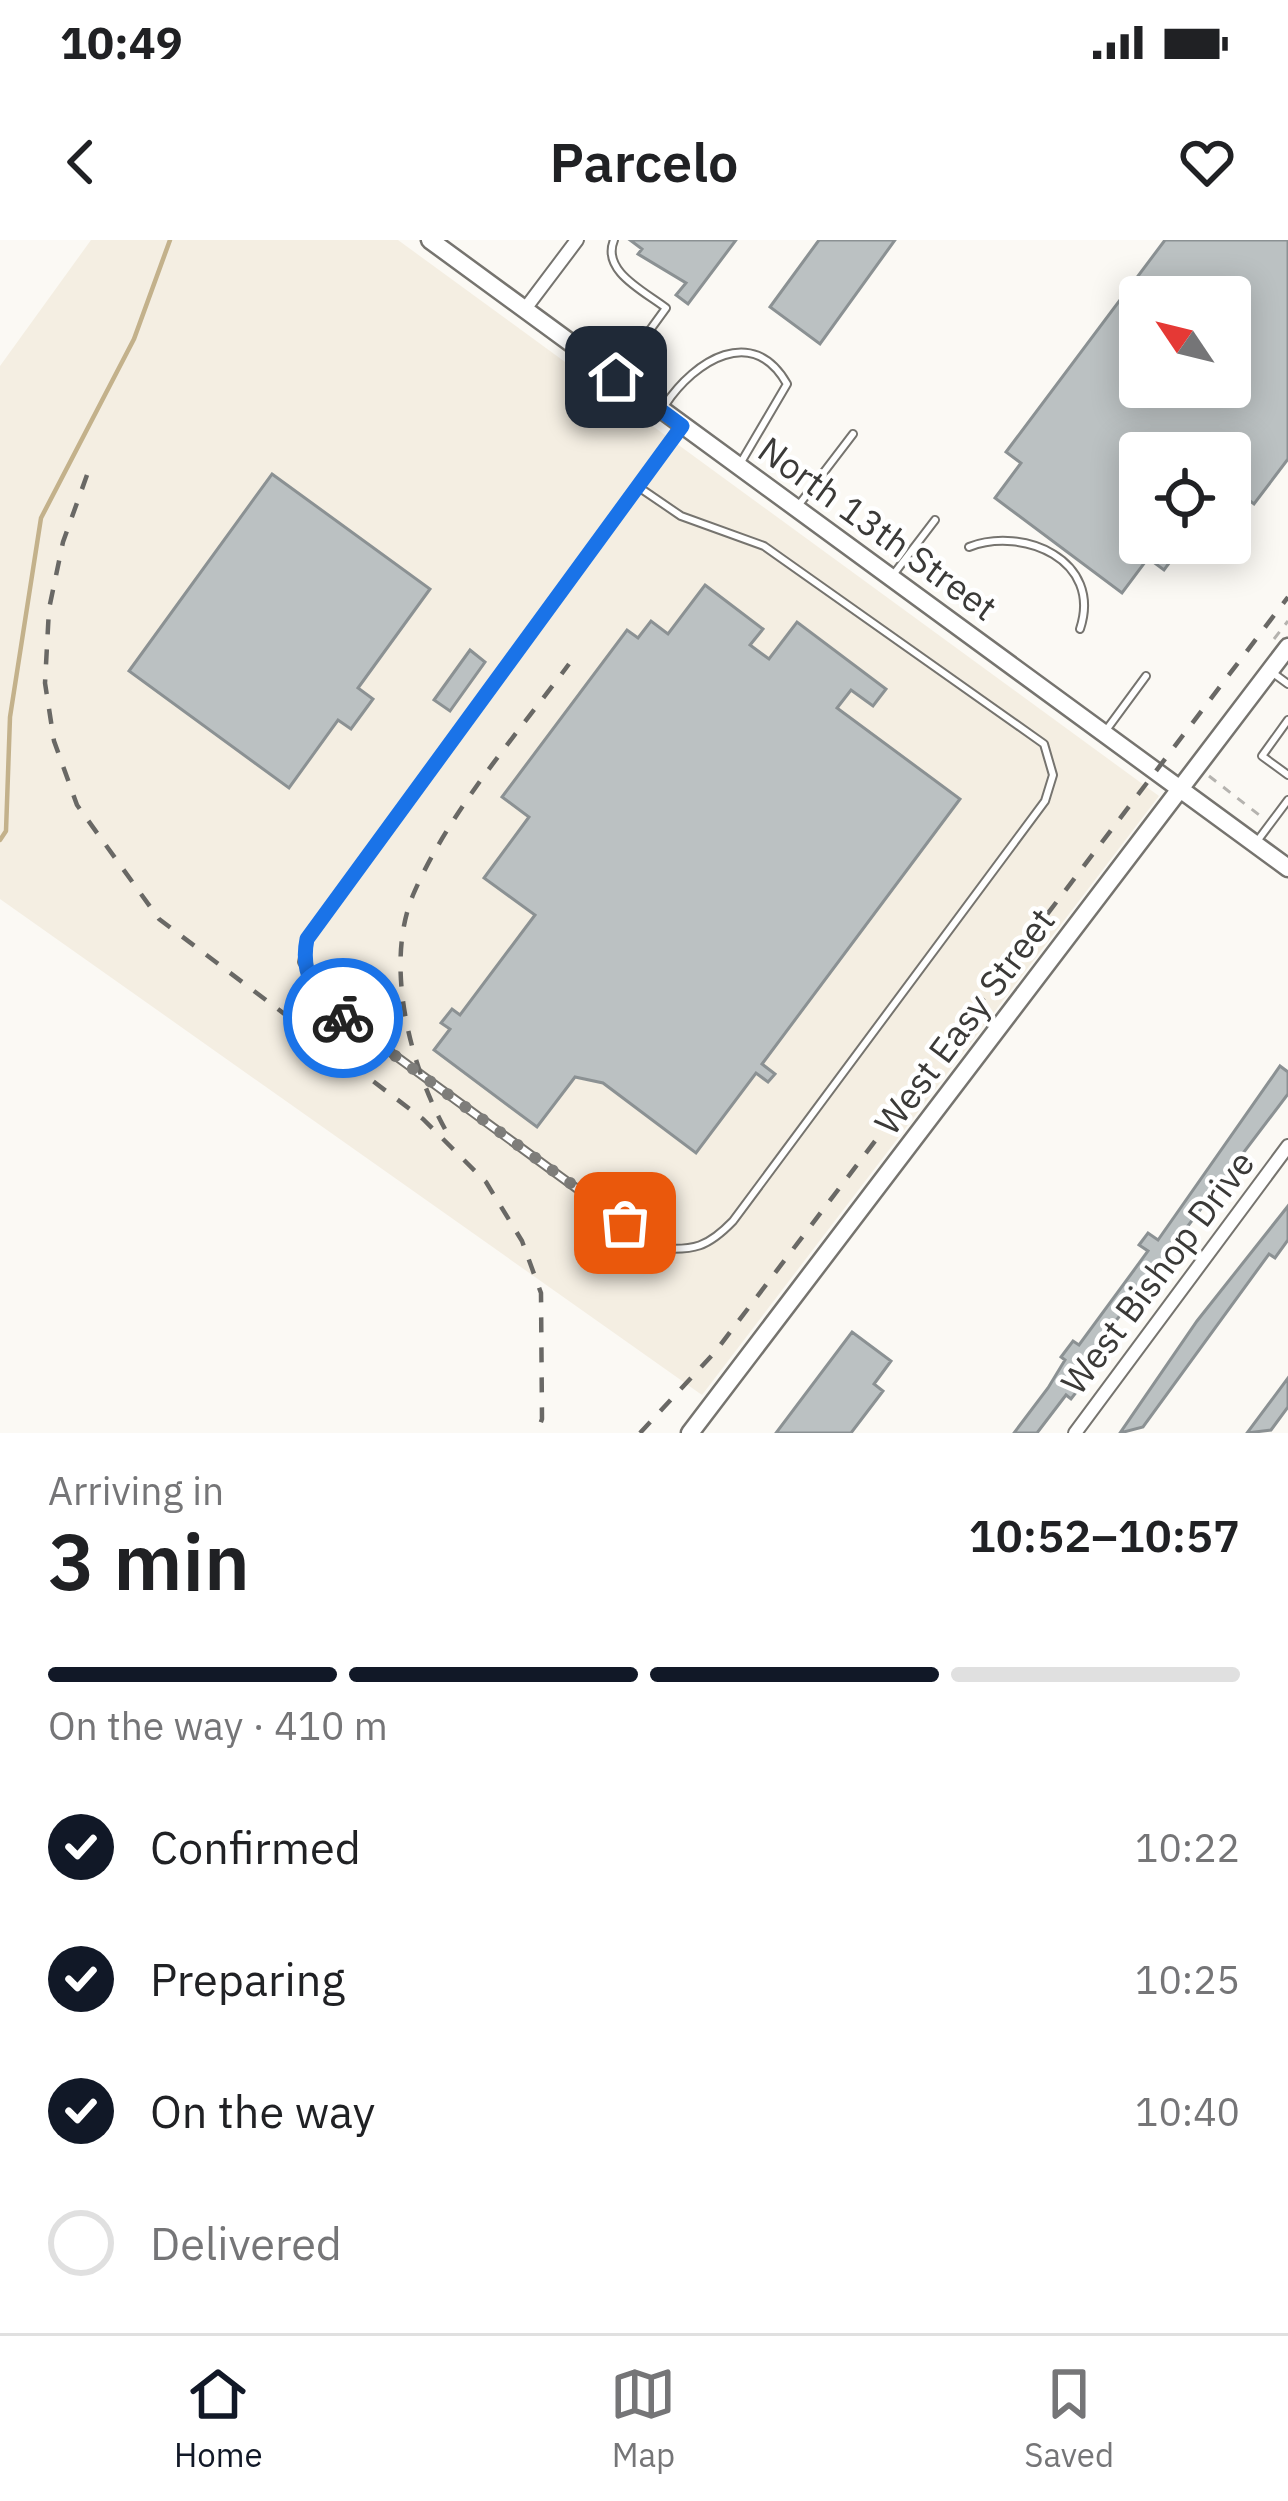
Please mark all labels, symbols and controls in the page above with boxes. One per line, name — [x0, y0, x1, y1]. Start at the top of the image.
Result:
text: 10:49 — [60, 13, 183, 71]
text: Parcelo — [550, 127, 738, 197]
icon: back — [48, 129, 114, 195]
icon: heart — [1174, 129, 1240, 195]
north arrow — [1119, 276, 1251, 408]
map controls — [1119, 276, 1251, 564]
pin — [565, 326, 667, 428]
icon: home — [583, 344, 649, 410]
street label: North 13th Street — [749, 425, 1007, 631]
button: locate — [1119, 432, 1251, 564]
street label: West Easy Street — [863, 898, 1065, 1144]
courier — [283, 958, 403, 1078]
icon: bike — [310, 985, 376, 1051]
street label: West Bishop Drive — [1050, 1141, 1264, 1403]
pin — [574, 1172, 676, 1274]
icon: bag — [592, 1190, 658, 1256]
text: Arriving in — [48, 1465, 224, 1516]
text: 10:52–10:57 — [969, 1506, 1240, 1564]
text: 3 min — [48, 1510, 250, 1611]
text: On the way · 410 m — [48, 1700, 388, 1751]
icon: check — [48, 1814, 114, 1880]
text: Confirmed — [150, 1818, 361, 1876]
text: 10:22 — [1135, 1822, 1240, 1873]
icon: check — [48, 1946, 114, 2012]
text: Preparing — [150, 1950, 345, 2008]
text: 10:25 — [1135, 1954, 1240, 2005]
icon: check — [48, 2078, 114, 2144]
text: On the way — [150, 2082, 375, 2140]
text: 10:40 — [1135, 2086, 1240, 2137]
text: Delivered — [150, 2214, 342, 2272]
tab: Home — [174, 2361, 263, 2476]
tab: Map — [610, 2361, 676, 2476]
tab: Saved — [1024, 2361, 1114, 2476]

